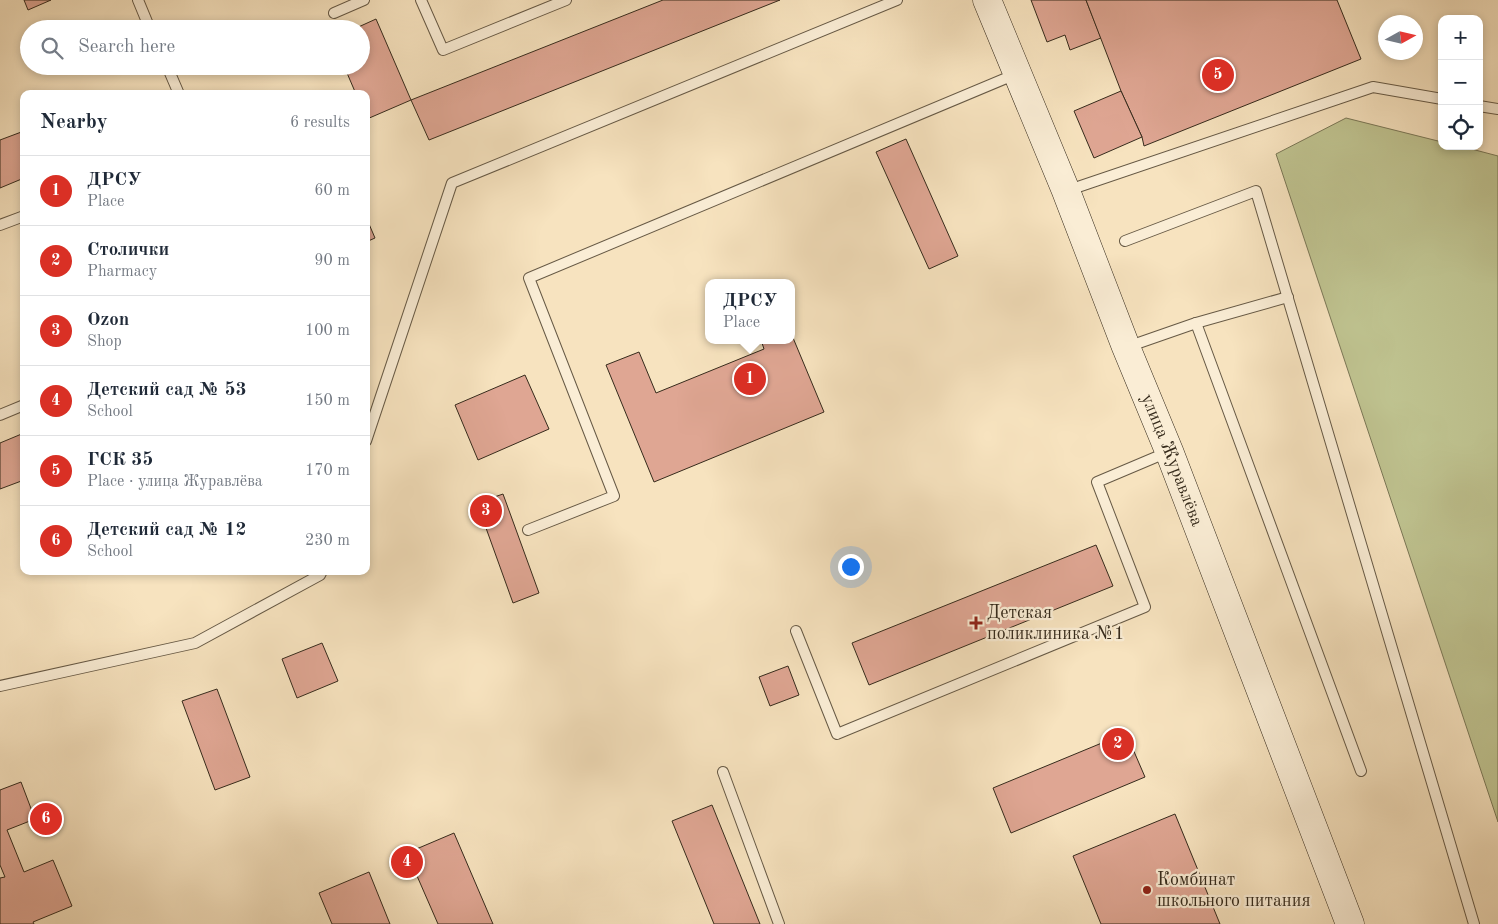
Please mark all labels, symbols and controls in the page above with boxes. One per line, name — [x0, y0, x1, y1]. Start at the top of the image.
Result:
north arrow — [1378, 15, 1423, 60]
map controls — [1438, 15, 1483, 150]
button: + — [1438, 15, 1483, 60]
search box — [20, 20, 370, 75]
icon: search — [38, 34, 66, 62]
text: Search here — [78, 38, 175, 57]
pin: 5 — [1202, 56, 1234, 94]
button: − — [1438, 60, 1483, 105]
button: locate — [1438, 105, 1483, 150]
text: Nearby — [40, 112, 108, 133]
text: 6 results — [290, 115, 350, 131]
text: ДРСУ — [87, 171, 142, 190]
text: 1 — [51, 183, 61, 199]
text: 60 m — [314, 183, 350, 199]
text: Place — [87, 194, 124, 210]
text: Столички — [87, 241, 169, 260]
text: 2 — [51, 253, 61, 269]
text: 90 m — [314, 253, 350, 269]
text: Pharmacy — [87, 264, 157, 280]
popup — [705, 279, 795, 344]
text: ДРСУ — [723, 292, 777, 311]
text: Ozon — [87, 311, 129, 330]
text: Place — [723, 315, 760, 331]
text: 3 — [51, 323, 61, 339]
text: 100 m — [305, 323, 350, 339]
text: Shop — [87, 334, 122, 350]
pin: 1 — [734, 360, 766, 398]
text: Детский сад № 53 — [87, 381, 247, 400]
street label: улица Журавлёва — [1137, 391, 1206, 529]
text: 4 — [51, 393, 61, 409]
text: 150 m — [305, 393, 350, 409]
text: School — [87, 404, 133, 420]
text: ГСК 35 — [87, 451, 153, 470]
text: 5 — [51, 463, 61, 479]
text: 170 m — [305, 463, 350, 479]
text: Place · улица Журавлёва — [87, 474, 263, 490]
pin: 3 — [470, 492, 502, 530]
text: Детский сад № 12 — [87, 521, 247, 540]
text: 6 — [51, 533, 61, 549]
text: 230 m — [305, 533, 350, 549]
text: School — [87, 544, 133, 560]
your location — [838, 554, 864, 580]
place label: Детская поликлиника №1 — [987, 604, 1125, 643]
marker: Детская поликлиника №1 — [969, 616, 983, 630]
pin: 2 — [1102, 725, 1134, 763]
pin: 6 — [30, 800, 62, 838]
pin: 4 — [391, 843, 423, 881]
place label: Комбинат школьного питания — [1157, 871, 1311, 910]
marker: Комбинат школьного питания — [1141, 884, 1153, 896]

